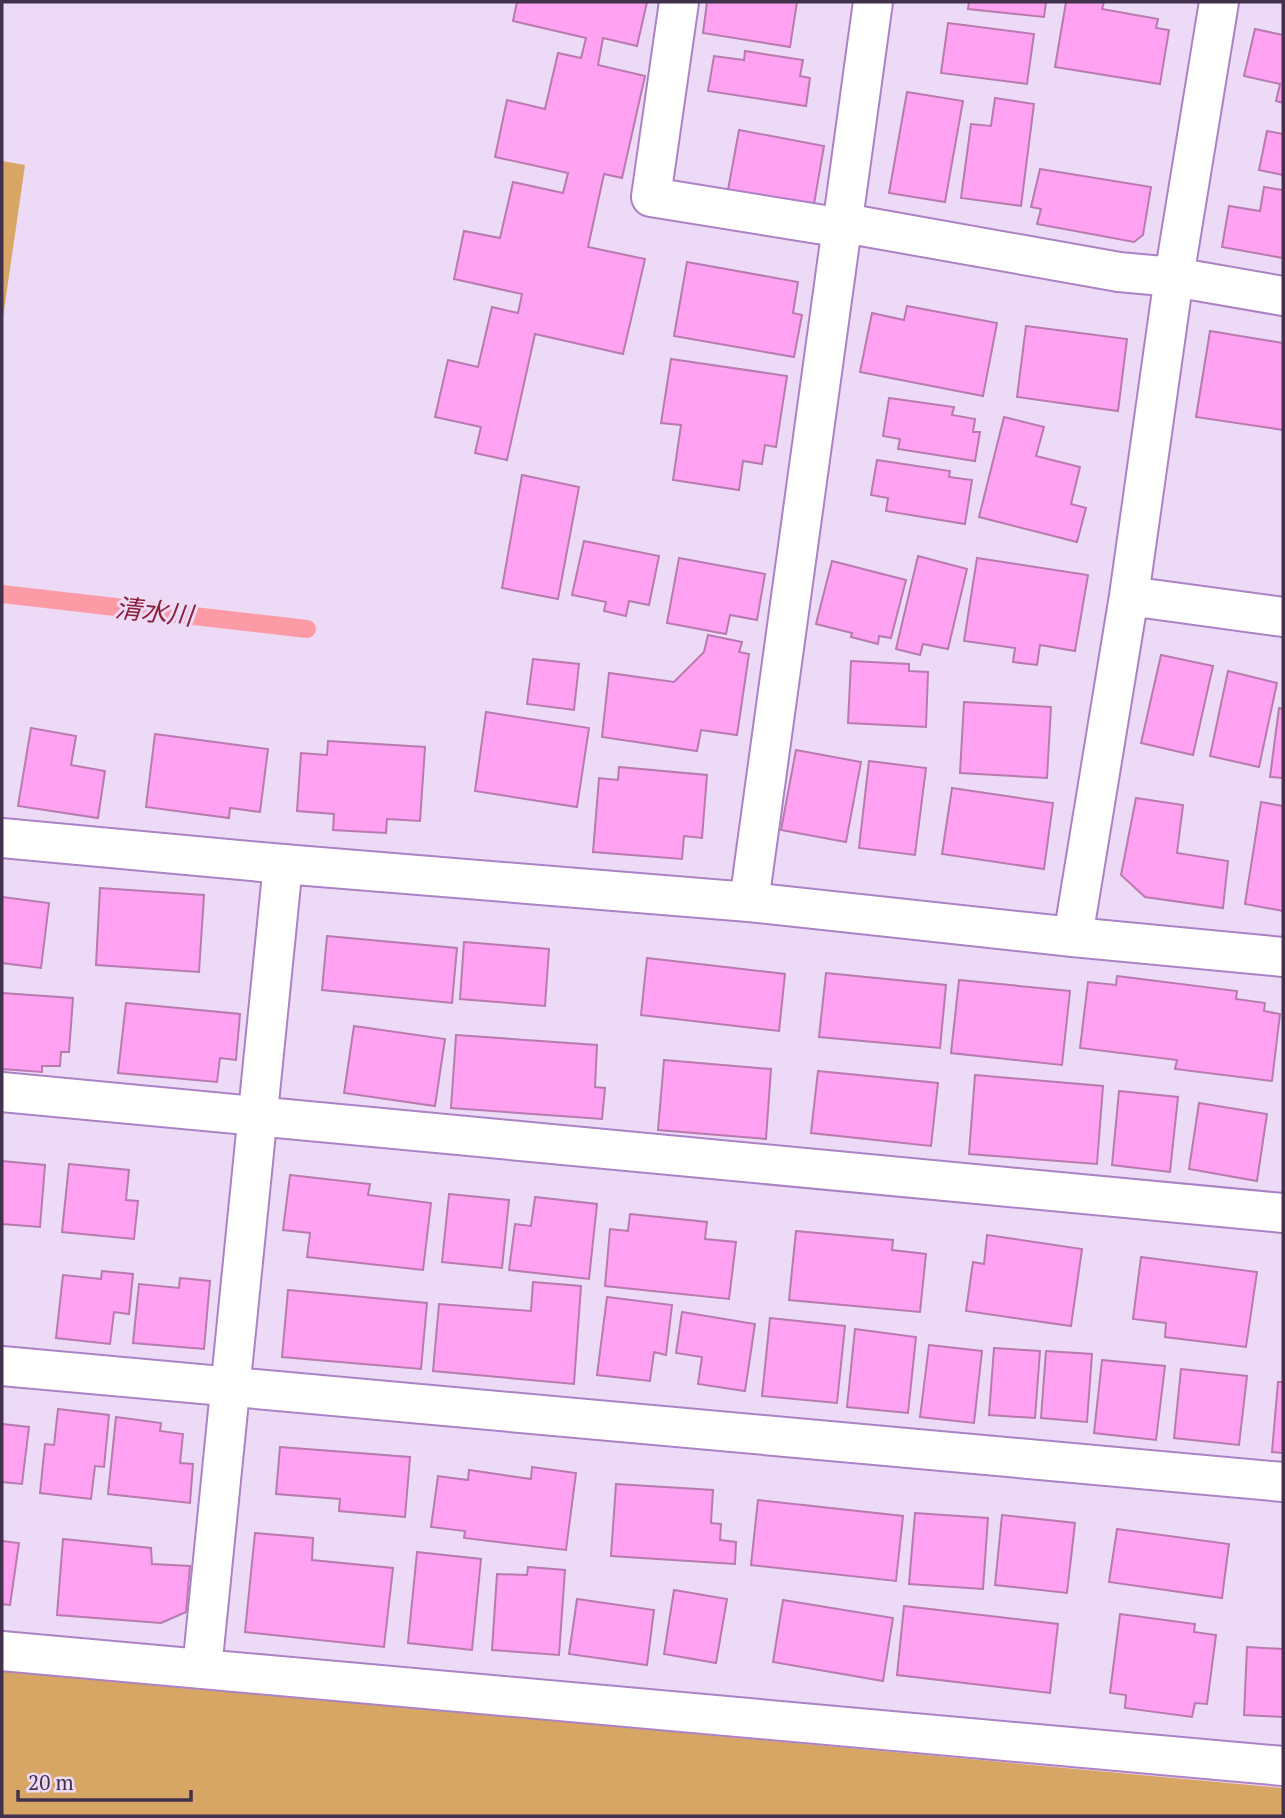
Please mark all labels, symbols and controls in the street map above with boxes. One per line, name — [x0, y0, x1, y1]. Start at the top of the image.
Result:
water label: 清水川 — [114, 590, 198, 632]
scale bar — [18, 1758, 191, 1802]
text: 20 m — [28, 1768, 74, 1796]

